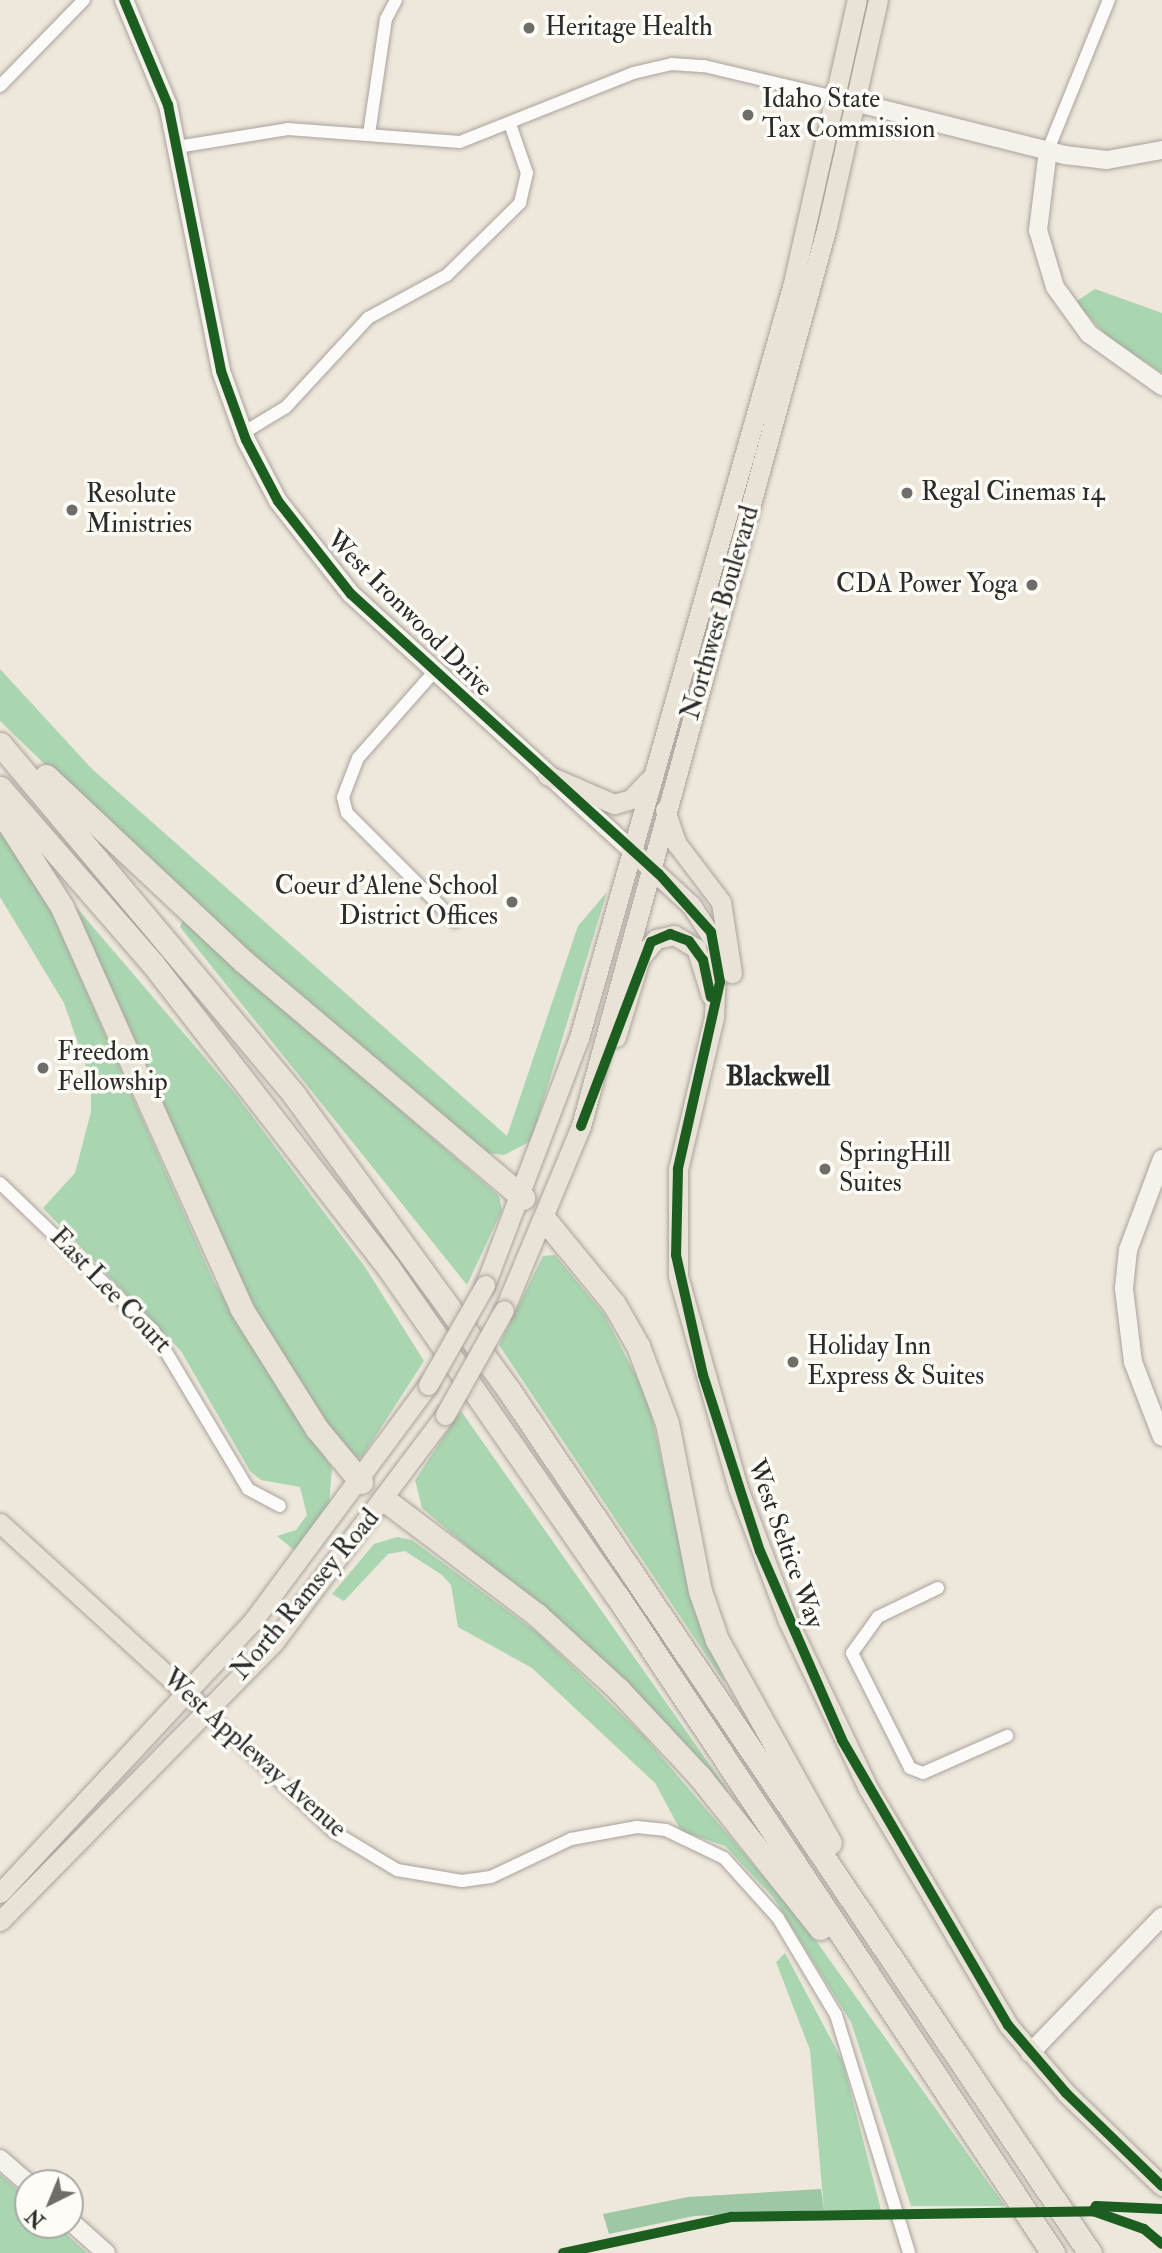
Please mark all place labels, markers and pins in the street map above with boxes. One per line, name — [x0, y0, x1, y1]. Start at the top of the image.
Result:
place label: Heritage Health — [545, 12, 713, 44]
marker: Heritage Health — [519, 18, 539, 38]
place label: Idaho State Tax Commission — [762, 84, 935, 146]
marker: Idaho State Tax Commission — [740, 107, 756, 123]
place label: Regal Cinemas 14 — [921, 477, 1104, 509]
place label: Resolute Ministries — [86, 479, 192, 540]
marker: Regal Cinemas 14 — [899, 485, 915, 501]
marker: Resolute Ministries — [64, 502, 80, 518]
place label: CDA Power Yoga — [836, 569, 1018, 601]
marker: CDA Power Yoga — [1024, 577, 1040, 593]
place label: Coeur d'Alene School District Offices — [275, 871, 498, 932]
marker: Coeur d'Alene School District Offices — [504, 894, 520, 910]
place label: Freedom Fellowship — [57, 1037, 168, 1098]
marker: Freedom Fellowship — [35, 1060, 51, 1076]
place label: SpringHill Suites — [839, 1138, 951, 1200]
marker: SpringHill Suites — [817, 1161, 833, 1177]
place label: Holiday Inn Express & Suites — [807, 1331, 984, 1392]
marker: Holiday Inn Express & Suites — [785, 1354, 801, 1370]

